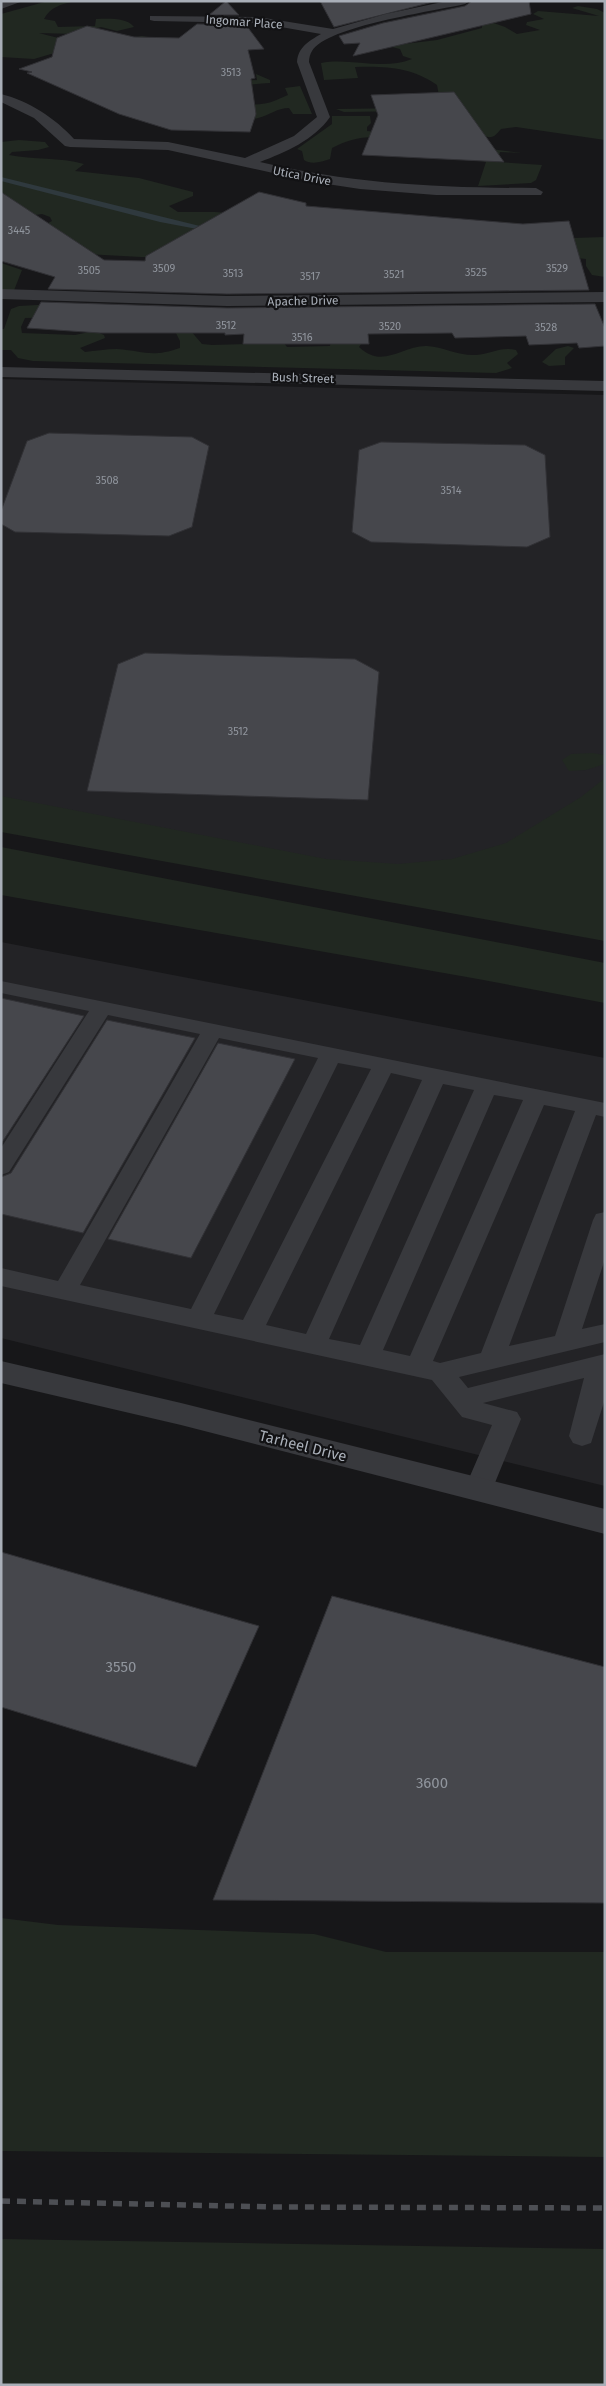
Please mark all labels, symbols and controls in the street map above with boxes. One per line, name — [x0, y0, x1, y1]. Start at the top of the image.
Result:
street label: Ingomar Place — [205, 12, 283, 32]
house number: 3513 — [221, 66, 241, 79]
street label: Utica Drive — [272, 163, 332, 189]
house number: 3445 — [8, 224, 31, 237]
house number: 3509 — [153, 262, 176, 275]
house number: 3529 — [546, 262, 568, 275]
house number: 3505 — [78, 264, 101, 277]
house number: 3525 — [465, 266, 487, 279]
house number: 3513 — [223, 267, 243, 280]
house number: 3521 — [384, 268, 404, 281]
house number: 3517 — [300, 270, 320, 283]
street label: Apache Drive — [267, 293, 339, 309]
house number: 3512 — [216, 319, 236, 332]
house number: 3520 — [379, 320, 401, 333]
house number: 3528 — [535, 321, 557, 334]
house number: 3516 — [291, 331, 313, 344]
street label: Bush Street — [271, 370, 335, 386]
house number: 3508 — [95, 474, 119, 487]
house number: 3514 — [440, 484, 462, 497]
house number: 3512 — [228, 725, 248, 738]
street label: Tarheel Drive — [257, 1426, 349, 1466]
house number: 3550 — [106, 1658, 136, 1676]
house number: 3600 — [416, 1774, 448, 1792]

